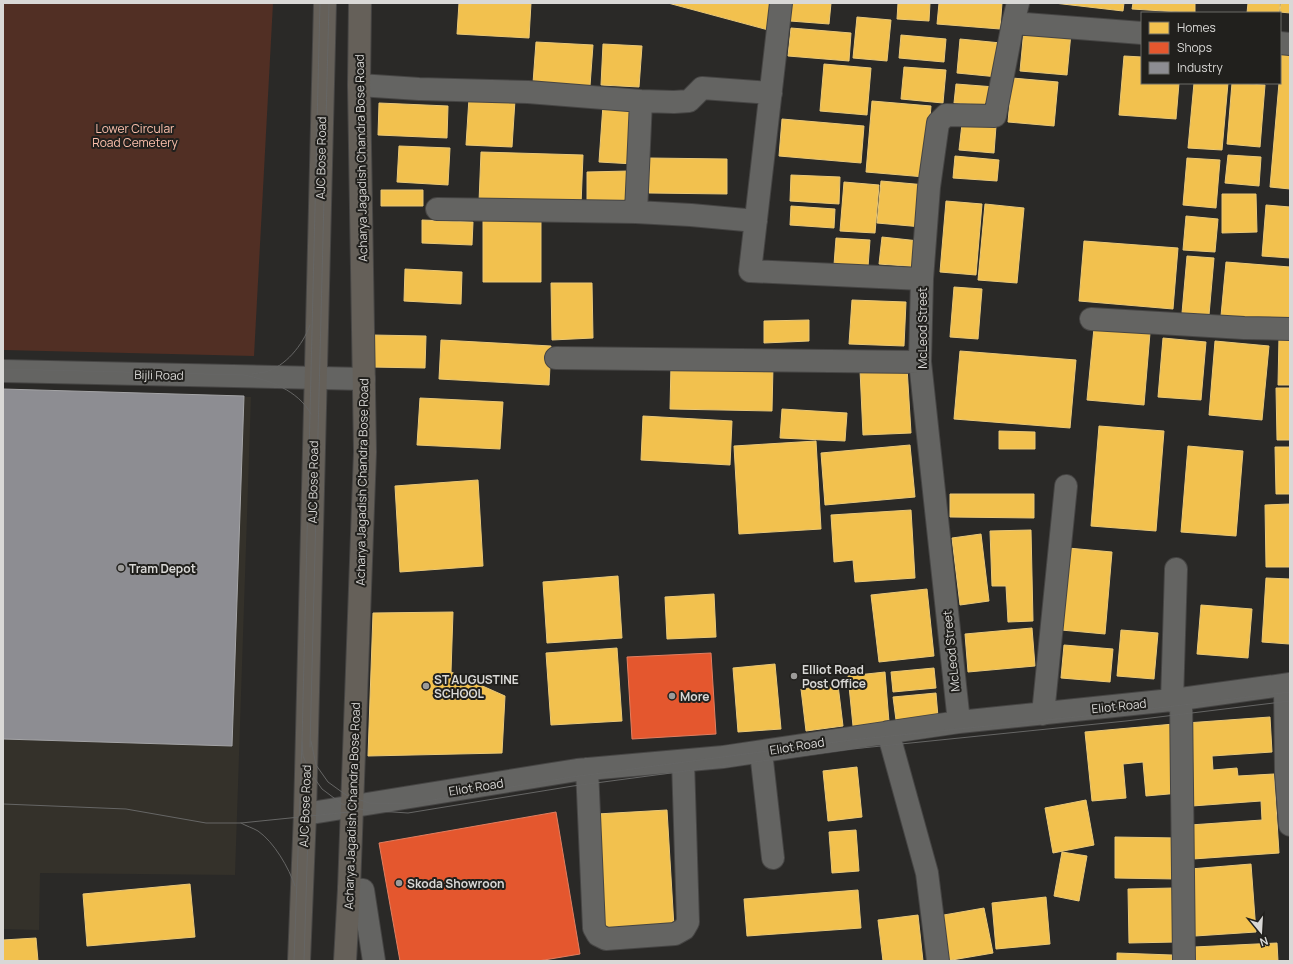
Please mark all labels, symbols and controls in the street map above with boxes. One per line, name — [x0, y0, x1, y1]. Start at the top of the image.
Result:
legend — [1141, 12, 1281, 84]
text: Homes — [1177, 19, 1216, 36]
text: Shops — [1177, 39, 1212, 56]
street label: Acharya Jagadish Chandra Bose Road — [351, 54, 371, 262]
text: Industry — [1177, 59, 1223, 76]
street label: AJC Bose Road — [312, 117, 330, 199]
park label: Lower Circular Road Cemetery — [92, 120, 178, 151]
street label: McLeod Street — [914, 287, 931, 369]
street label: Bijli Road — [134, 366, 184, 384]
street label: Acharya Jagadish Chandra Bose Road — [352, 378, 372, 586]
street label: AJC Bose Road — [304, 441, 322, 523]
place label: Tram Depot — [129, 560, 196, 577]
marker: Tram Depot — [116, 563, 126, 573]
street label: McLeod Street — [938, 609, 964, 693]
place label: Elliot Road Post Office — [802, 661, 866, 692]
place label: ST AUGUSTINE SCHOOL — [434, 671, 519, 702]
marker: Elliot Road Post Office — [789, 671, 799, 681]
marker: ST AUGUSTINE SCHOOL — [421, 681, 431, 691]
place label: More — [680, 688, 710, 705]
marker: More — [667, 691, 677, 701]
street label: Eliot Road — [1091, 695, 1147, 717]
street label: Acharya Jagadish Chandra Bose Road — [340, 702, 364, 910]
street label: Eliot Road — [768, 733, 826, 759]
street label: AJC Bose Road — [295, 764, 315, 848]
street label: Eliot Road — [447, 774, 505, 800]
place label: Skoda Showroon — [407, 875, 505, 892]
marker: Skoda Showroon — [394, 878, 404, 888]
north arrow — [1241, 912, 1281, 952]
text: N — [1258, 934, 1270, 950]

